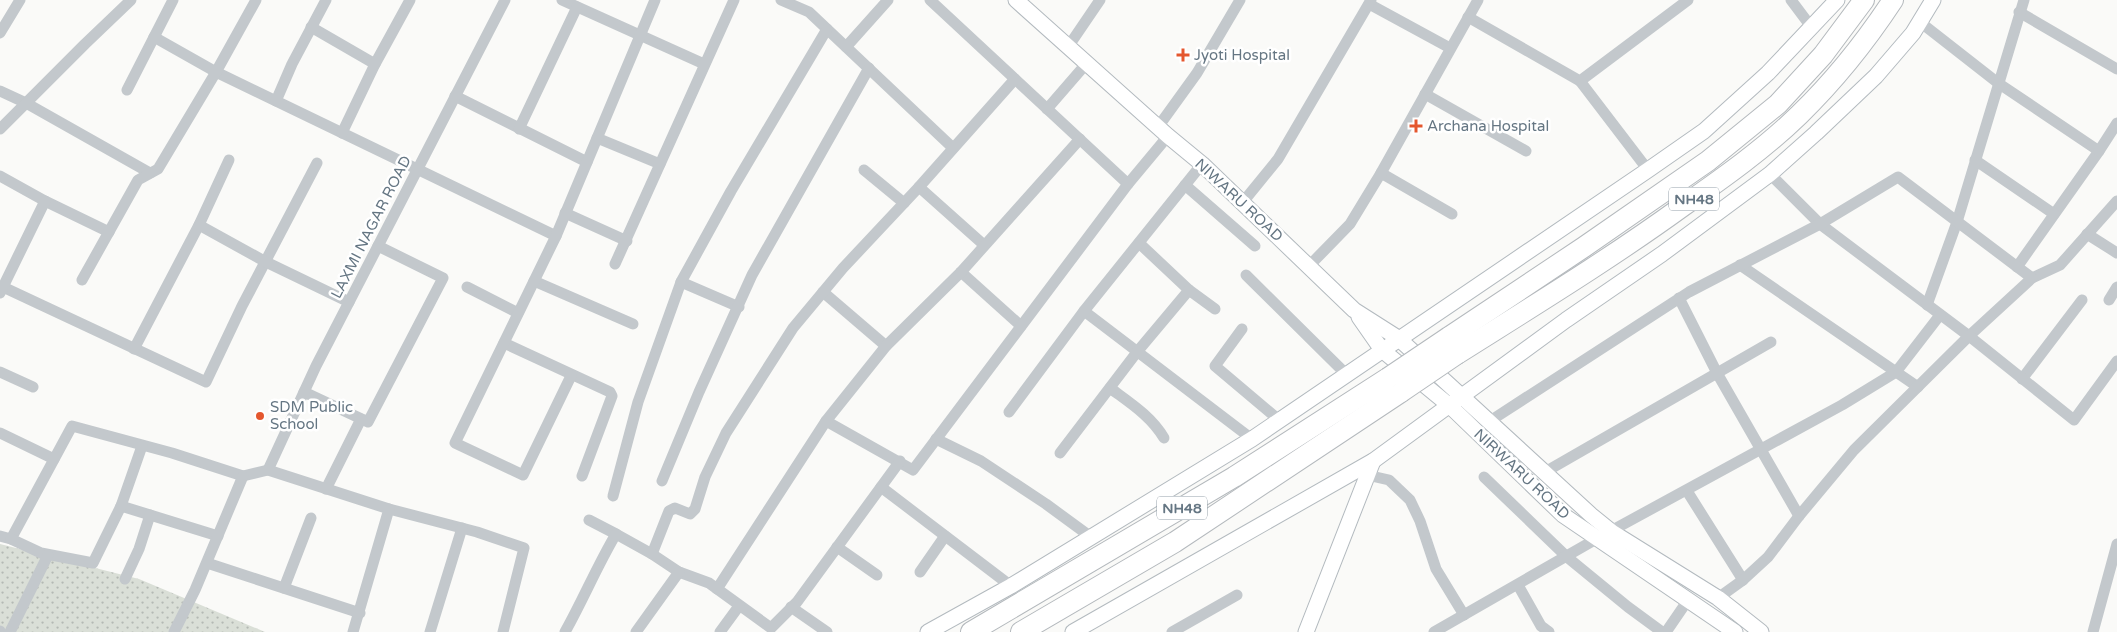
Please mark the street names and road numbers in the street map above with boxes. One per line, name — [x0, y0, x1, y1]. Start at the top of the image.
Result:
street label: LAXMI NAGAR ROAD — [327, 153, 415, 301]
street label: NIWARU ROAD — [1191, 155, 1287, 245]
road number: NH48 — [1669, 188, 1719, 210]
street label: NIRWARU ROAD — [1470, 425, 1574, 523]
road number: NH48 — [1157, 496, 1207, 520]

